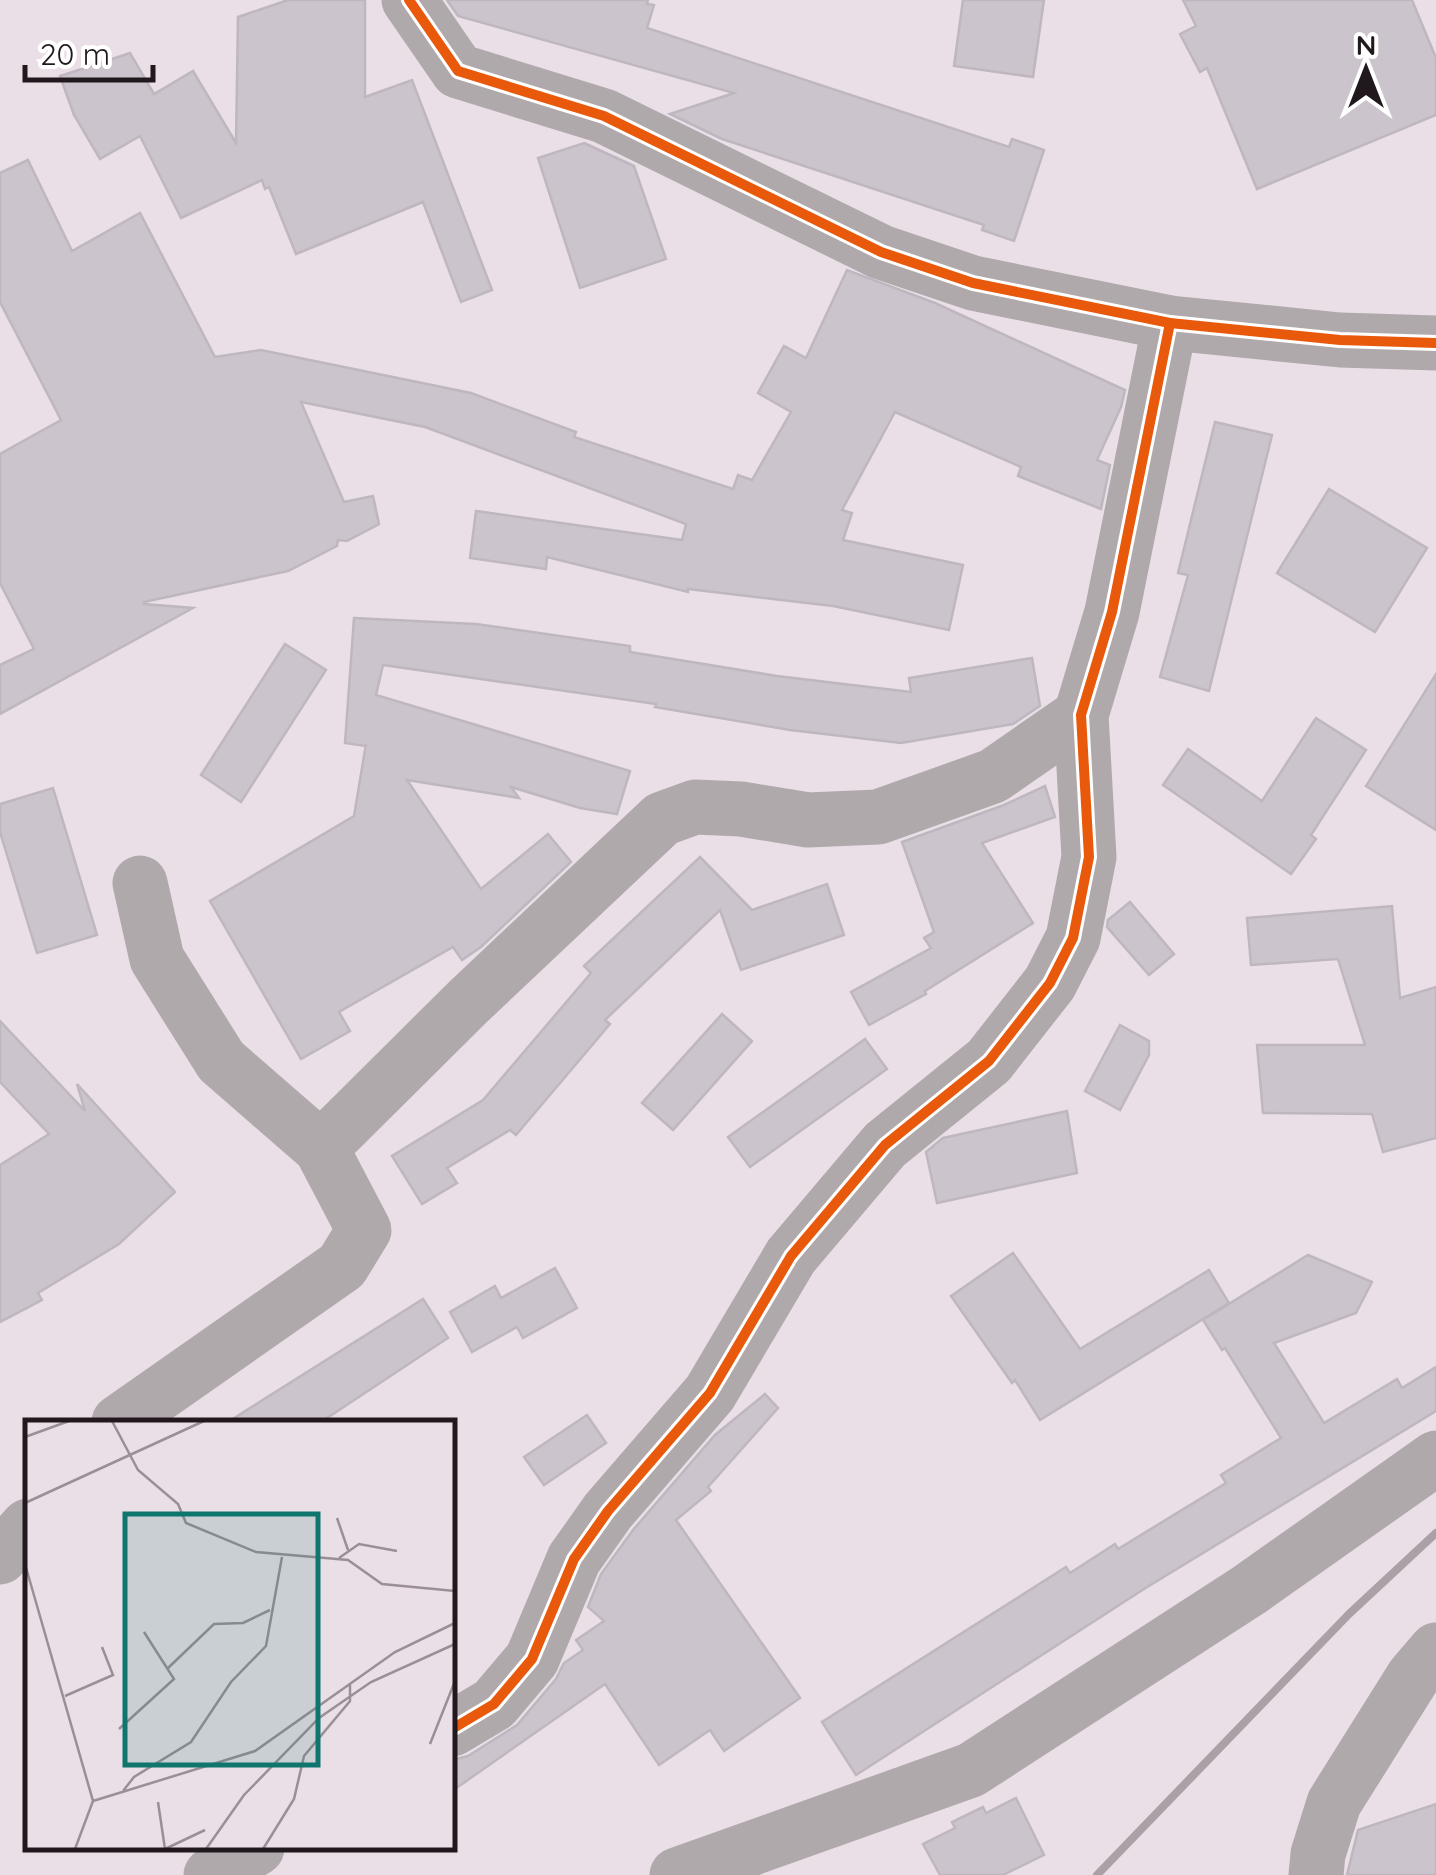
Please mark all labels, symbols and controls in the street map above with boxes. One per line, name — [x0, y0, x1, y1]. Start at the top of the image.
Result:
scale bar — [25, 20, 152, 82]
north arrow — [1316, 20, 1416, 120]
text: N — [1356, 27, 1376, 62]
text: 20 m — [40, 35, 110, 73]
inset map — [25, 1420, 455, 1850]

